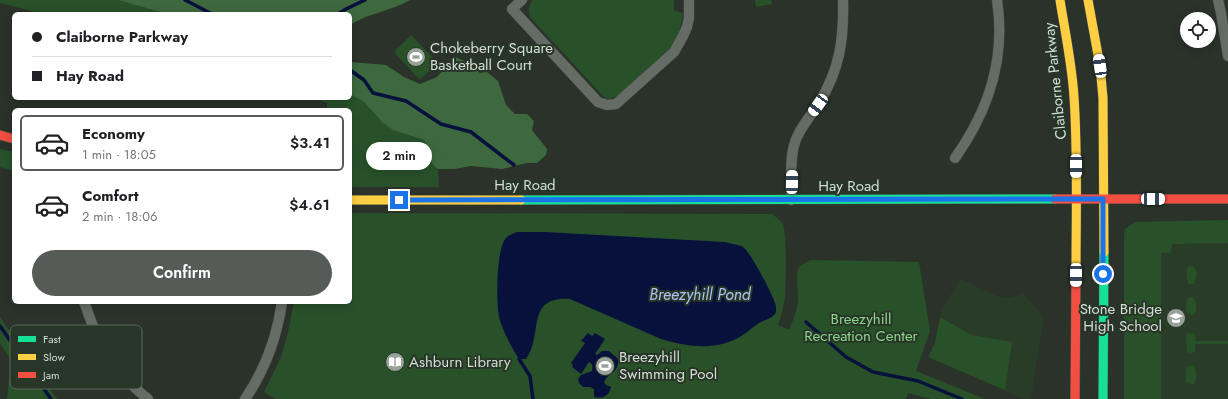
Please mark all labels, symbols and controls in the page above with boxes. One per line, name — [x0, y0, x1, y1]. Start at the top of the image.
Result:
map controls — [1180, 12, 1216, 48]
button: locate — [1180, 12, 1216, 48]
street label: Claiborne Parkway — [1038, 21, 1072, 141]
text: Claiborne Parkway — [56, 26, 188, 48]
place label: Chokeberry Square Basketball Court — [430, 37, 553, 76]
sports icon: Chokeberry Square Basketball Court — [405, 46, 427, 68]
car — [1092, 53, 1108, 79]
text: Hay Road — [56, 65, 124, 87]
car — [806, 92, 830, 118]
text: Economy — [82, 123, 145, 145]
icon: car — [34, 125, 70, 161]
text: $3.41 — [290, 132, 330, 154]
callout: 2 min — [366, 142, 432, 170]
text: 1 min · 18:05 — [82, 145, 156, 164]
text: 2 min — [382, 146, 416, 165]
car — [1070, 154, 1082, 178]
car — [786, 170, 798, 194]
street label: Hay Road — [494, 174, 556, 196]
street label: Hay Road — [818, 175, 880, 197]
text: Comfort — [82, 185, 139, 207]
icon: car — [34, 187, 70, 223]
route end — [390, 191, 408, 209]
car — [1141, 193, 1165, 205]
text: $4.61 — [289, 194, 330, 216]
text: 2 min · 18:06 — [82, 207, 157, 226]
button: Confirm — [32, 250, 332, 296]
car — [1070, 263, 1082, 287]
route start — [1094, 265, 1112, 283]
water label: Breezyhill Pond — [649, 283, 752, 306]
place label: Stone Bridge High School — [1080, 298, 1162, 337]
school or university icon: Stone Bridge High School — [1165, 307, 1187, 329]
park label: Breezyhill Recreation Center — [804, 308, 919, 347]
legend — [10, 325, 142, 389]
text: Fast — [43, 331, 61, 347]
place label: Breezyhill Swimming Pool — [619, 346, 717, 385]
text: Slow — [43, 349, 65, 365]
library icon: Ashburn Library — [384, 351, 406, 373]
place label: Ashburn Library — [409, 351, 511, 373]
sports icon: Breezyhill Swimming Pool — [594, 355, 616, 377]
text: Jam — [41, 367, 60, 383]

